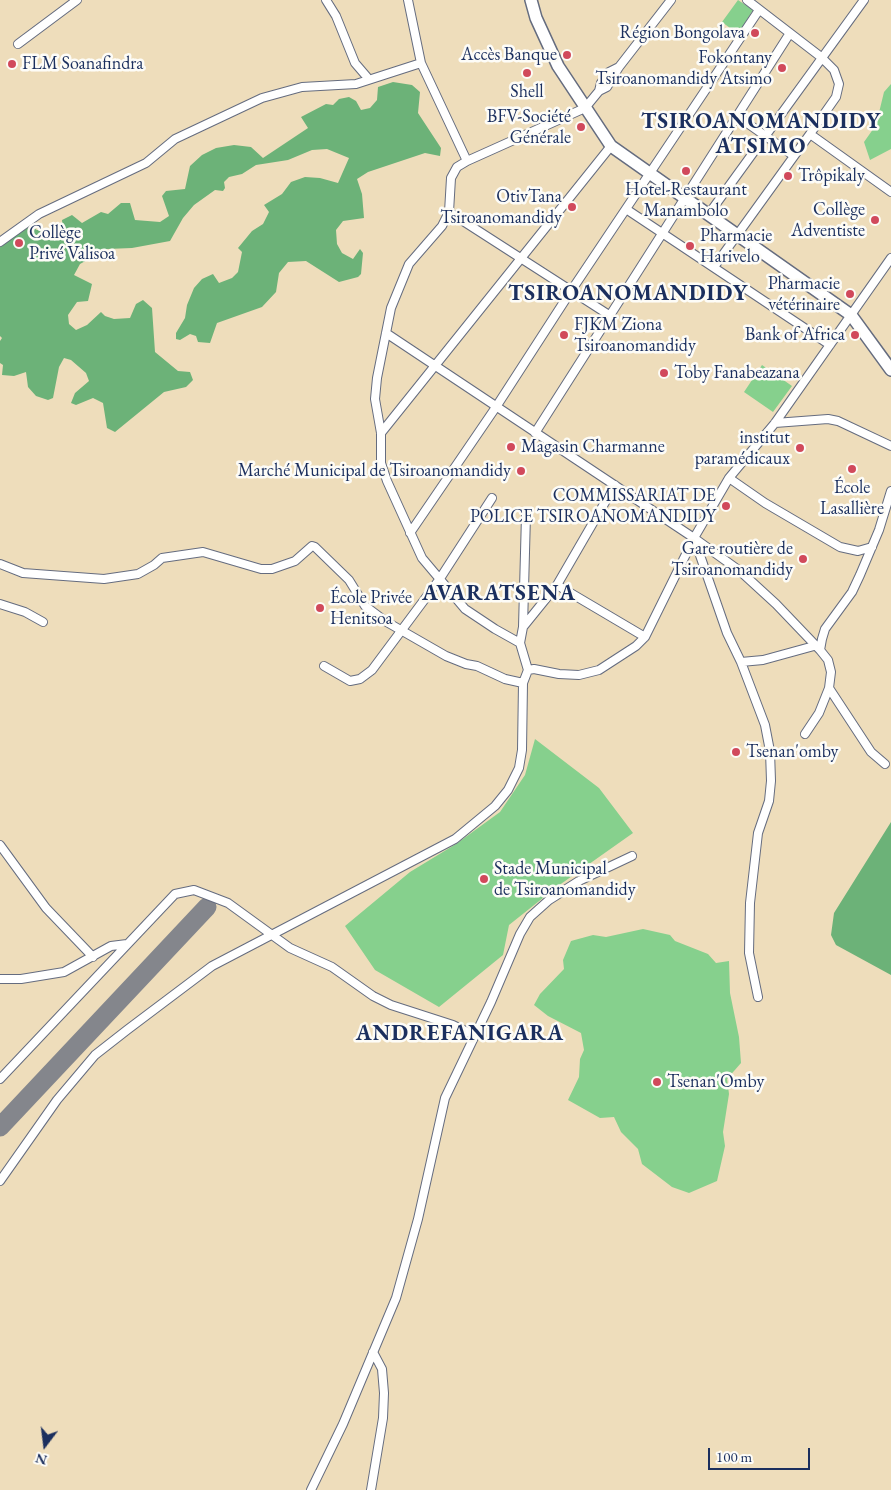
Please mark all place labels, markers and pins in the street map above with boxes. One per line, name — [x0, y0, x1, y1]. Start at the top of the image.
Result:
place label: Région Bongolava — [620, 22, 745, 44]
marker: Région Bongolava — [749, 27, 761, 39]
place label: Accès Banque — [461, 44, 557, 66]
place label: Fokontany Tsiroanomandidy Atsimo — [595, 47, 772, 90]
marker: Accès Banque — [561, 49, 573, 61]
place label: FLM Soanafindra — [22, 53, 143, 75]
marker: FLM Soanafindra — [6, 58, 18, 70]
marker: Fokontany Tsiroanomandidy Atsimo — [776, 62, 788, 74]
marker: Shell — [521, 67, 533, 79]
place label: Shell — [510, 81, 544, 103]
place label: BFV-Société Générale — [487, 106, 571, 148]
marker: BFV-Société Générale — [575, 121, 587, 133]
marker: Hotel-Restaurant Manambolo — [680, 165, 692, 177]
place label: Trôpikaly — [798, 165, 865, 187]
marker: Trôpikaly — [782, 170, 794, 182]
place label: Hotel-Restaurant Manambolo — [625, 179, 747, 222]
place label: OtivTana Tsiroanomandidy — [440, 186, 562, 228]
place label: Collège Adventiste — [791, 199, 865, 242]
marker: OtivTana Tsiroanomandidy — [566, 201, 578, 213]
marker: Collège Adventiste — [869, 214, 881, 226]
place label: Collège Privé Valisoa — [29, 222, 115, 264]
place label: Pharmacie Harivelo — [700, 225, 772, 268]
marker: Collège Privé Valisoa — [13, 237, 25, 249]
marker: Pharmacie Harivelo — [684, 240, 696, 252]
place label: Pharmacie vétérinaire — [768, 273, 840, 316]
marker: Pharmacie vétérinaire — [844, 288, 856, 300]
place label: FJKM Ziona Tsiroanomandidy — [574, 314, 696, 356]
place label: Bank of Africa — [745, 324, 845, 346]
marker: FJKM Ziona Tsiroanomandidy — [558, 329, 570, 341]
marker: Bank of Africa — [849, 329, 861, 341]
place label: Toby Fanabeazana — [674, 362, 800, 384]
marker: Toby Fanabeazana — [658, 367, 670, 379]
place label: institut paramédicaux — [695, 427, 790, 469]
place label: Magasin Charmanne — [521, 436, 665, 458]
marker: Magasin Charmanne — [505, 441, 517, 453]
marker: institut paramédicaux — [794, 442, 806, 454]
place label: Marché Municipal de Tsiroanomandidy — [238, 460, 511, 482]
marker: École Lasallière — [846, 463, 858, 475]
marker: Marché Municipal de Tsiroanomandidy — [515, 465, 527, 477]
place label: École Lasallière — [820, 477, 884, 520]
place label: COMMISSARIAT DE POLICE TSIROANOMANDIDY — [470, 485, 716, 528]
marker: COMMISSARIAT DE POLICE TSIROANOMANDIDY — [720, 500, 732, 512]
place label: Gare routière de Tsiroanomandidy — [671, 538, 793, 580]
marker: Gare routière de Tsiroanomandidy — [797, 553, 809, 565]
place label: École Privée Henitsoa — [330, 587, 412, 630]
marker: École Privée Henitsoa — [314, 602, 326, 614]
place label: Tsenan'omby — [746, 741, 839, 763]
marker: Tsenan'omby — [730, 746, 742, 758]
place label: Stade Municipal de Tsiroanomandidy — [494, 858, 636, 901]
marker: Stade Municipal de Tsiroanomandidy — [478, 873, 490, 885]
place label: Tsenan'Omby — [667, 1071, 764, 1093]
marker: Tsenan'Omby — [651, 1076, 663, 1088]

